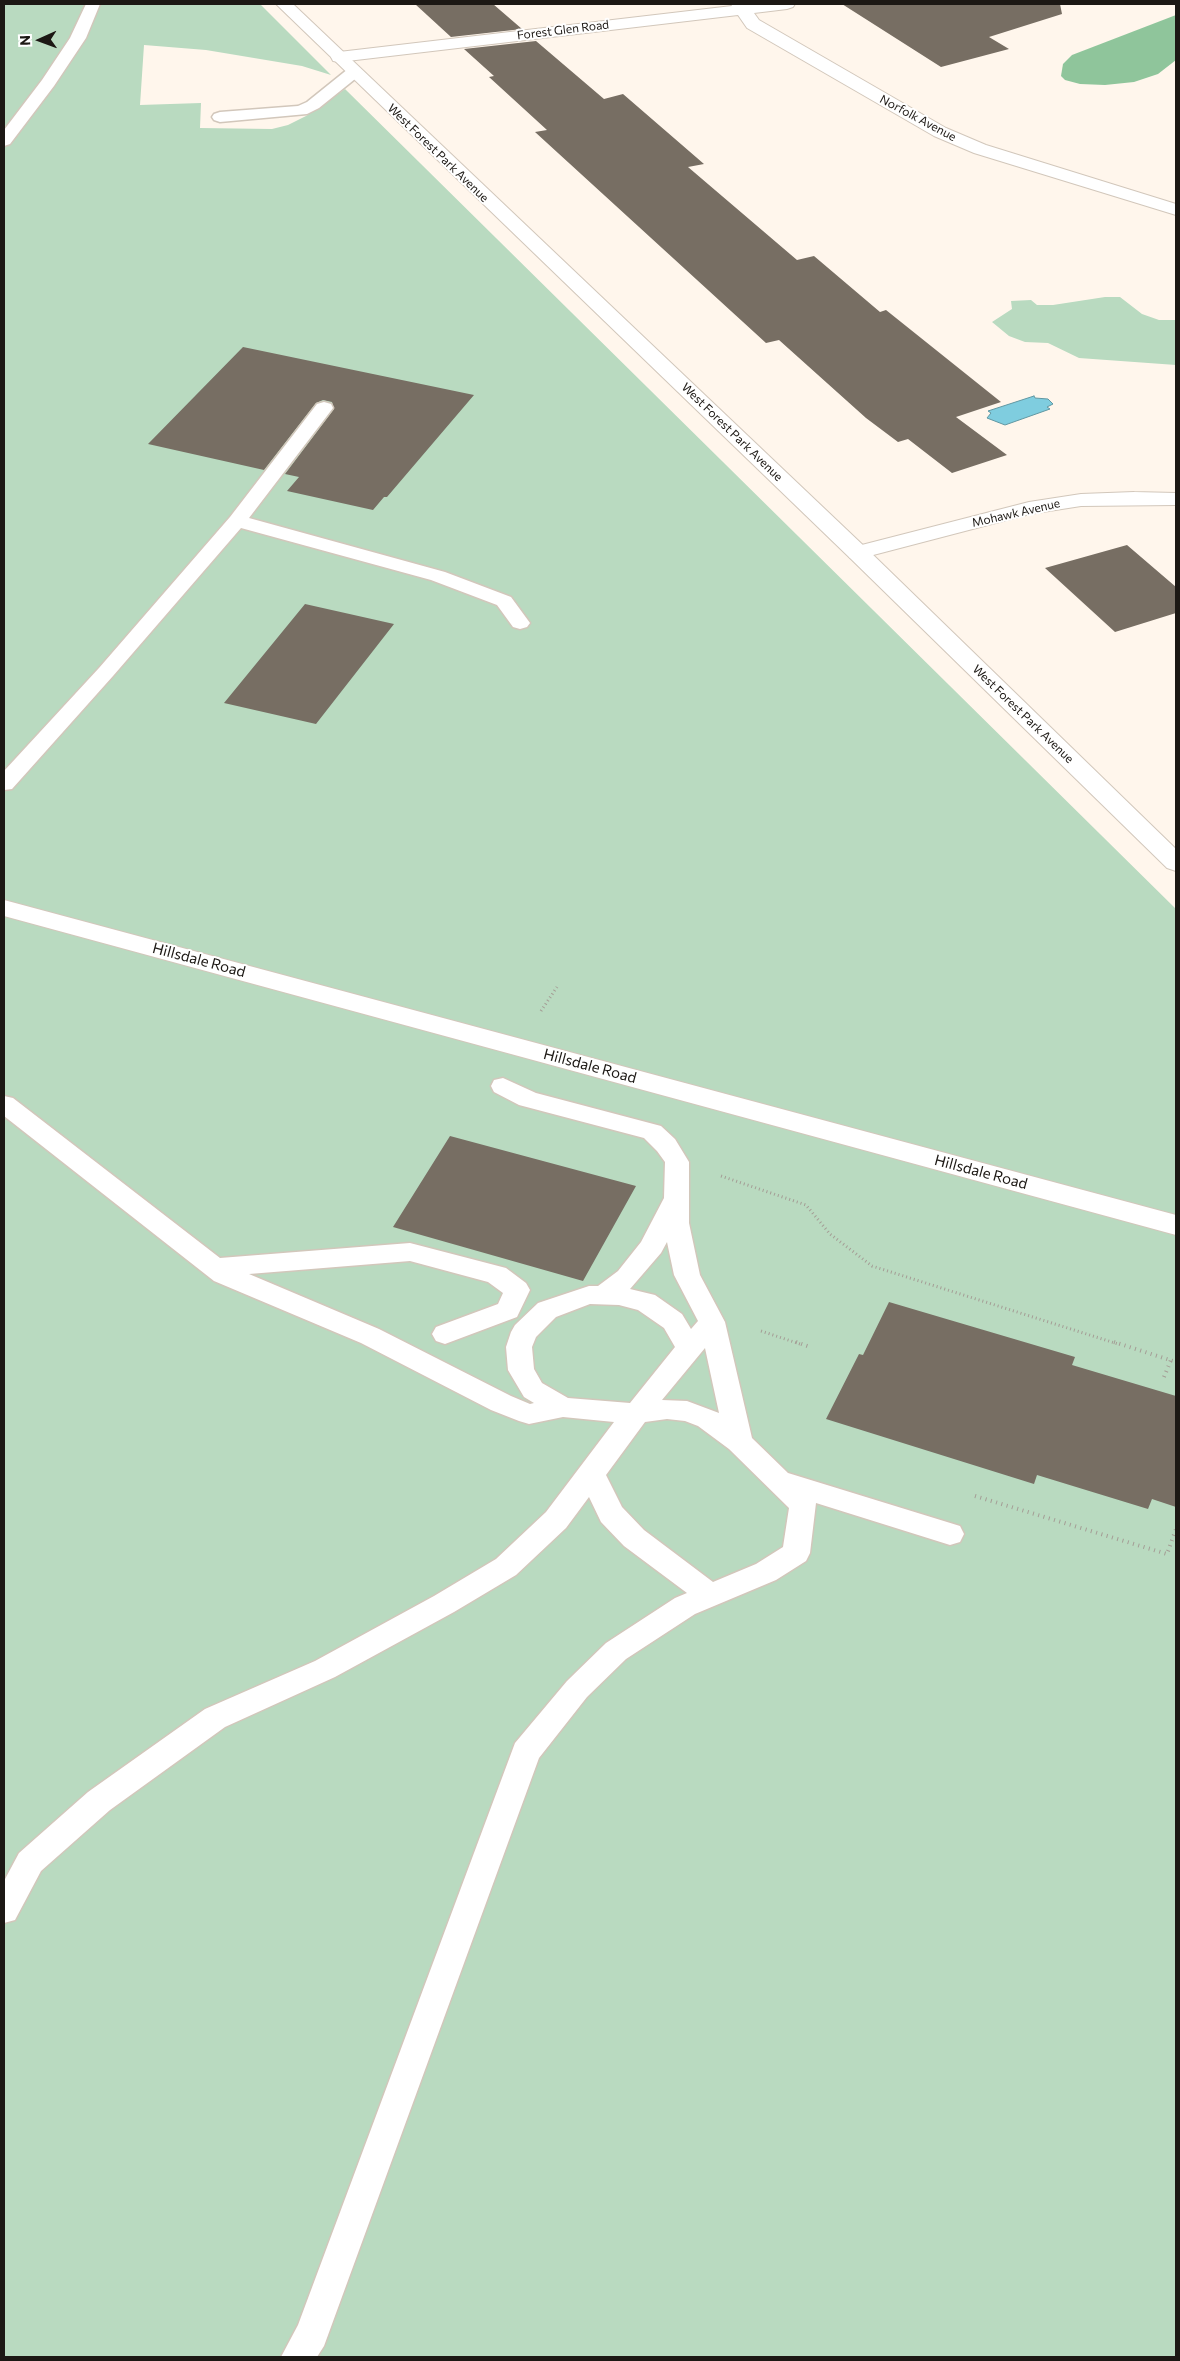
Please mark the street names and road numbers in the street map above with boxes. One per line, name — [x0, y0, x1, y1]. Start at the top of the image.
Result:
street label: Forest Glen Road — [516, 17, 610, 43]
street label: Norfolk Avenue — [877, 92, 959, 144]
street label: West Forest Park Avenue — [384, 101, 492, 205]
street label: West Forest Park Avenue — [678, 380, 786, 484]
street label: Mohawk Avenue — [971, 496, 1061, 530]
street label: West Forest Park Avenue — [969, 662, 1077, 766]
street label: Hillsdale Road — [150, 939, 248, 981]
street label: Hillsdale Road — [541, 1045, 639, 1087]
street label: Hillsdale Road — [932, 1151, 1030, 1193]

